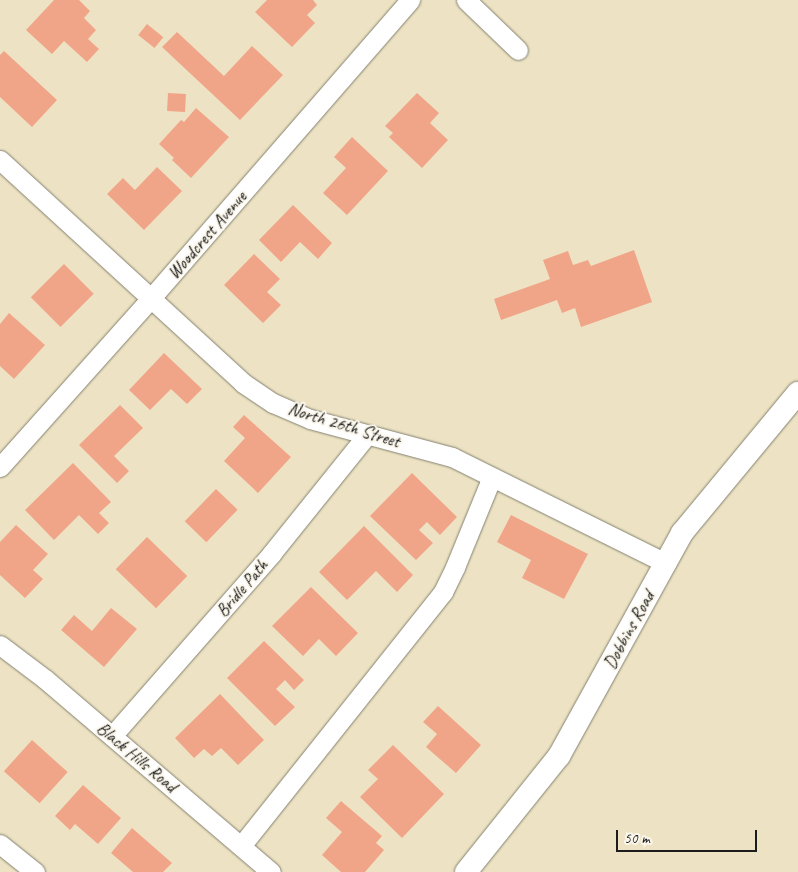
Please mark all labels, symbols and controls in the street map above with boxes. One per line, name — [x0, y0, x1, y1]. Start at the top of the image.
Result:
street label: Woodcrest Avenue — [163, 187, 251, 283]
street label: North 26th Street — [285, 398, 403, 452]
street label: Bridle Path — [211, 555, 273, 621]
street label: Dobbins Road — [599, 588, 659, 672]
street label: Black Hills Road — [92, 717, 182, 797]
scale bar — [618, 820, 759, 852]
text: 50 m — [624, 829, 650, 848]

